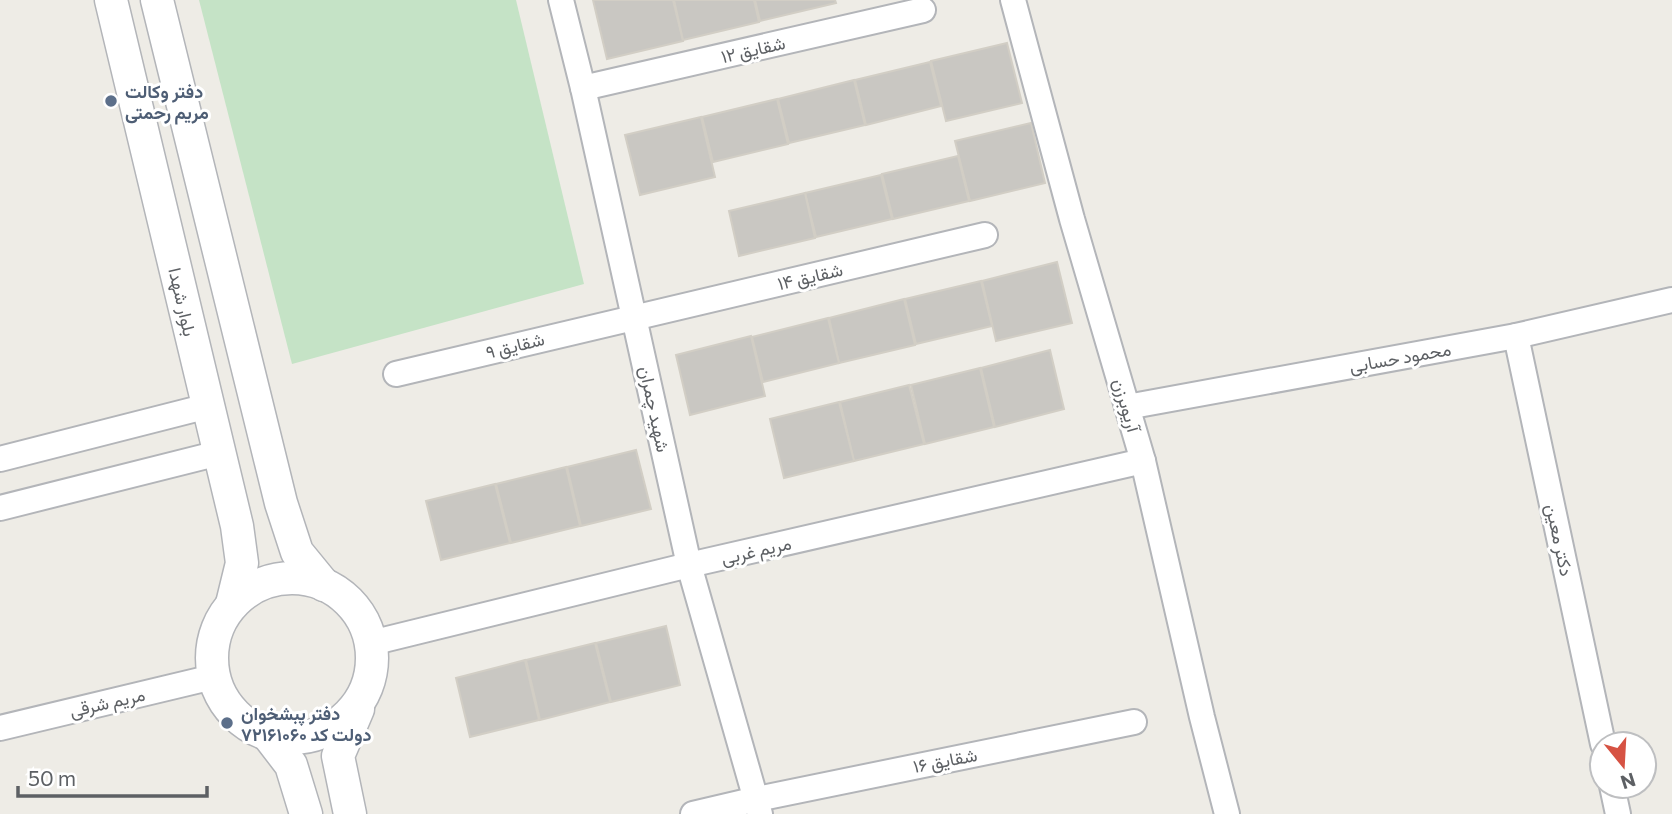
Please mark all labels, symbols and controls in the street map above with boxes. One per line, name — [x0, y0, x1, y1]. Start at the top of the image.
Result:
street label: شقایق ۱۲ — [719, 31, 788, 68]
place label: دفتر وکالت مریم رحمتی — [125, 80, 209, 125]
marker: دفتر وکالت مریم رحمتی — [103, 93, 119, 109]
street label: شقایق ۱۴ — [775, 258, 845, 295]
street label: بلوار شهدا — [163, 266, 202, 339]
street label: شقایق ۹ — [483, 327, 547, 364]
street label: محمود حسابی — [1347, 337, 1453, 378]
street label: شهید چمران — [633, 364, 675, 454]
street label: آریوبرزن — [1108, 376, 1146, 436]
street label: دکتر معین — [1541, 502, 1578, 578]
street label: مریم غربی — [719, 531, 794, 571]
street label: مریم شرقی — [67, 683, 147, 723]
place label: دفتر پبشخوان دولت کد ۷۲۱۶۱۰۶۰ — [241, 702, 371, 746]
marker: دفتر پبشخوان دولت کد ۷۲۱۶۱۰۶۰ — [219, 715, 235, 731]
north arrow — [1588, 730, 1658, 800]
street label: شقایق ۱۶ — [911, 743, 979, 778]
scale bar — [18, 754, 206, 798]
text: 50 m — [28, 765, 76, 790]
text: N — [1618, 769, 1639, 795]

